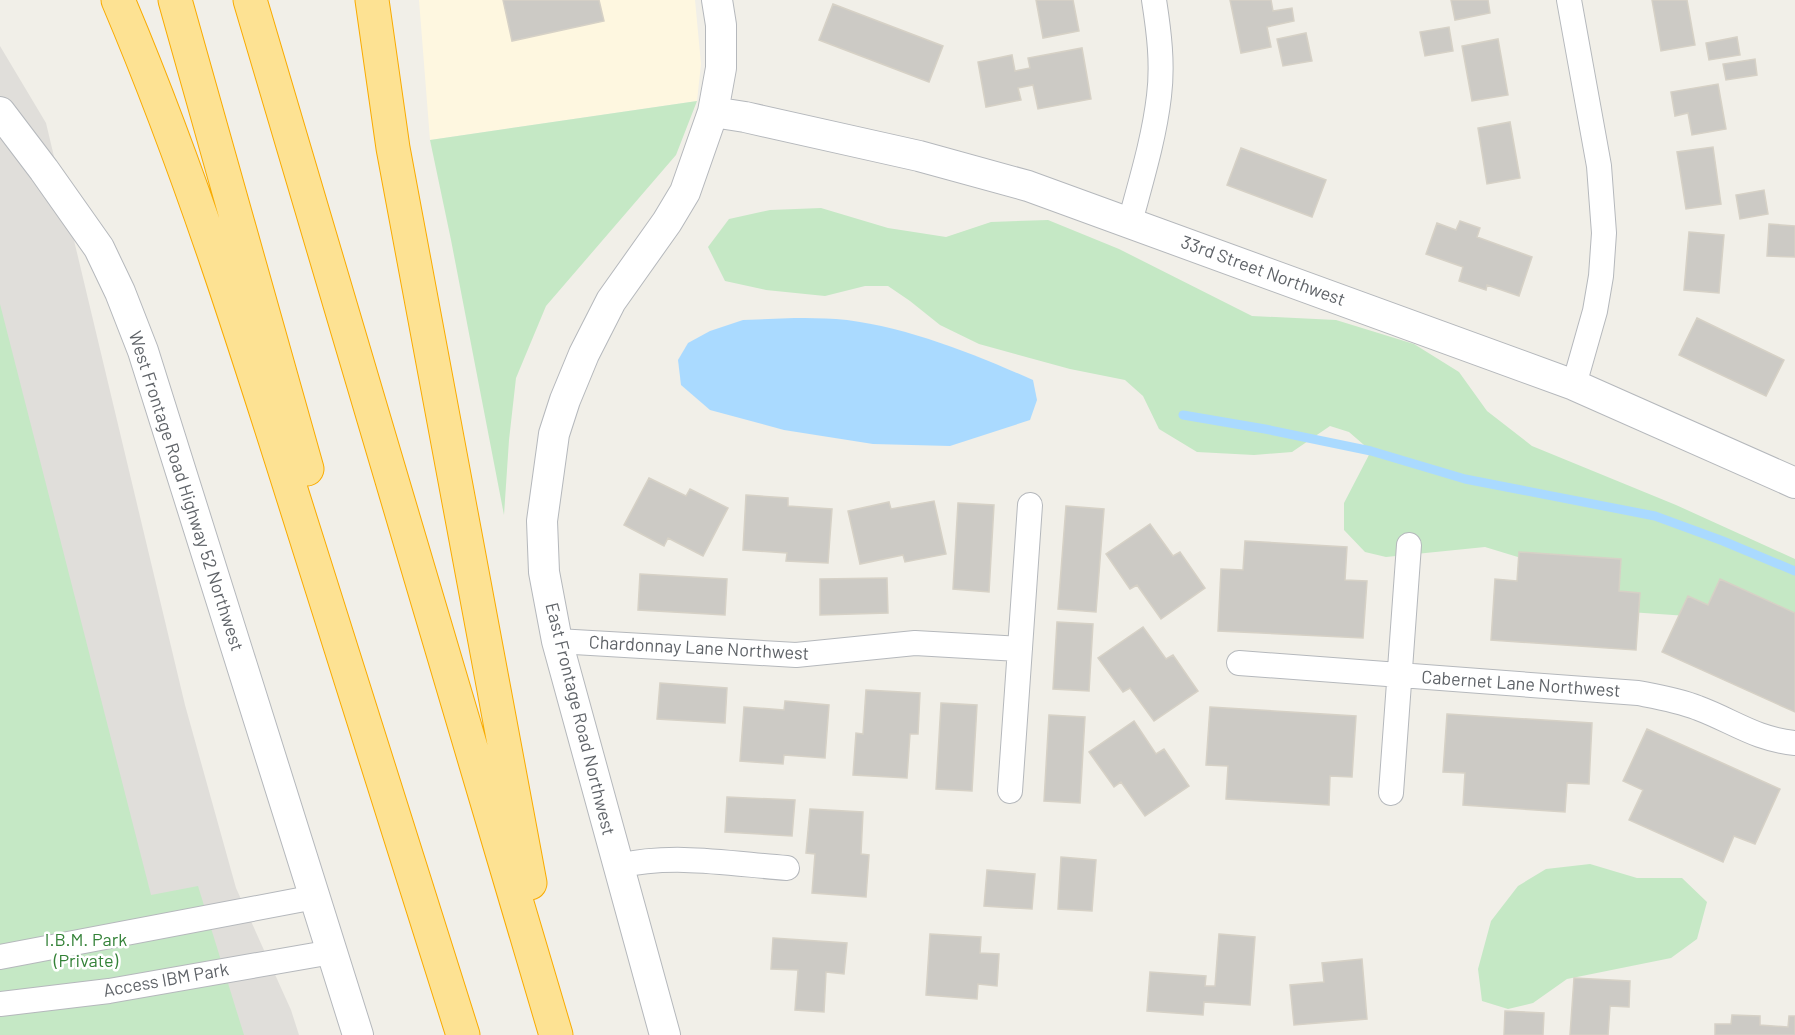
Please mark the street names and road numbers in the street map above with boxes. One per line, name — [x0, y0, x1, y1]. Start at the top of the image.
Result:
street label: 33rd Street Northwest — [1178, 230, 1349, 310]
street label: West Frontage Road Highway 52 Northwest — [125, 328, 249, 653]
street label: East Frontage Road Northwest — [541, 600, 621, 837]
street label: Chardonnay Lane Northwest — [588, 630, 810, 664]
street label: Cabernet Lane Northwest — [1421, 665, 1621, 701]
street label: Access IBM Park — [101, 957, 230, 1001]

